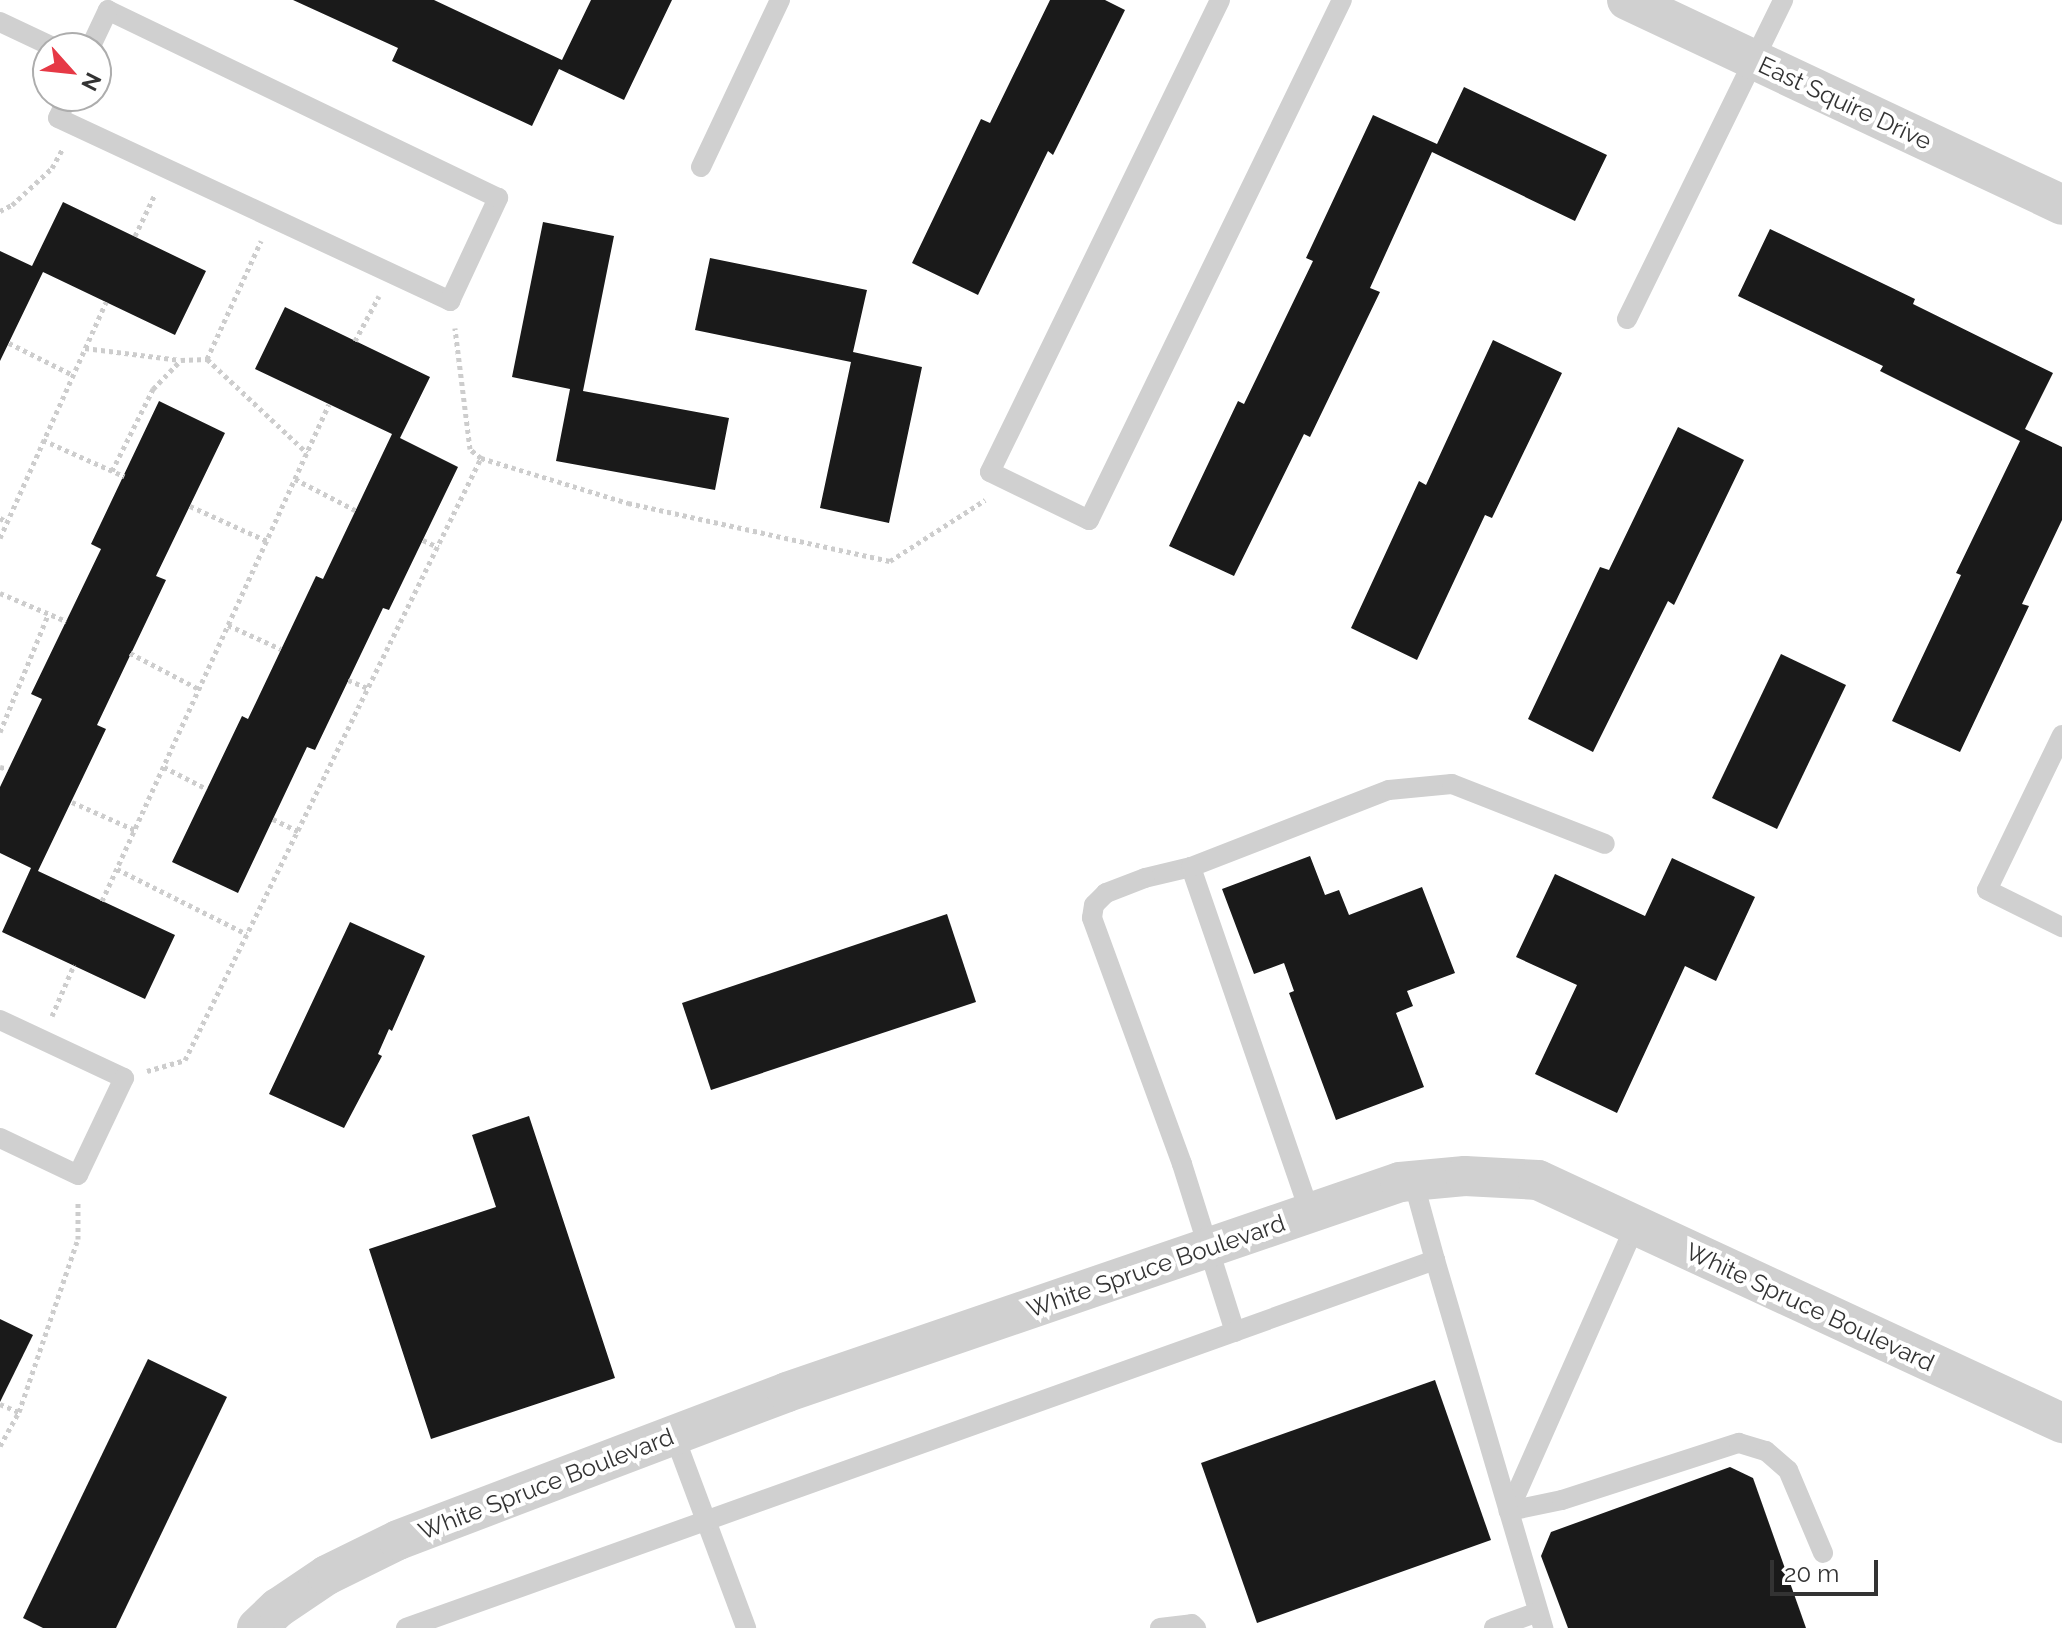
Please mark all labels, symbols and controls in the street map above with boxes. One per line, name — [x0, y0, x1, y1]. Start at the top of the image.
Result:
north arrow — [32, 32, 112, 112]
street label: East Squire Drive — [1754, 50, 1936, 156]
text: N — [76, 69, 107, 95]
street label: White Spruce Boulevard — [1023, 1208, 1289, 1324]
street label: White Spruce Boulevard — [1681, 1237, 1939, 1377]
street label: White Spruce Boulevard — [414, 1422, 678, 1546]
scale bar — [1774, 1544, 1882, 1594]
text: 20 m — [1784, 1559, 1839, 1588]

